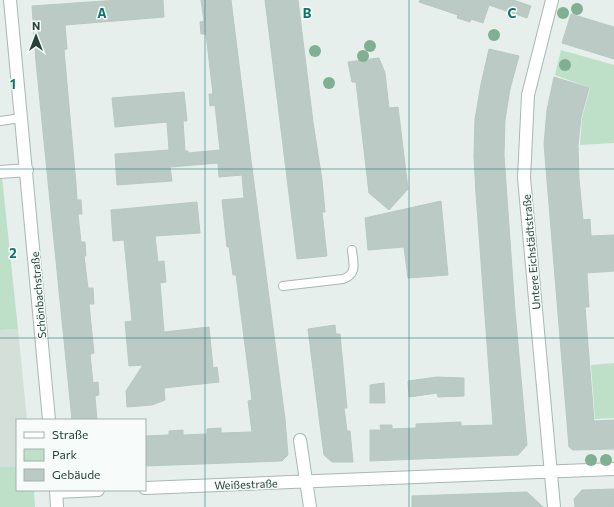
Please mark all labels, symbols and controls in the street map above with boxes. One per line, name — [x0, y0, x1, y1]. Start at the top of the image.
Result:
text: A — [97, 5, 107, 21]
text: B — [303, 5, 312, 21]
text: C — [508, 5, 517, 21]
north arrow — [16, 16, 56, 56]
text: N — [32, 19, 40, 32]
text: 1 — [10, 76, 16, 92]
street label: Untere Eichstädtstraße — [519, 194, 543, 310]
text: 2 — [9, 245, 17, 261]
street label: Schönbachstraße — [28, 251, 48, 339]
legend — [16, 419, 146, 491]
text: Straße — [52, 427, 88, 441]
text: Park — [52, 447, 78, 461]
text: Gebäude — [52, 467, 100, 481]
street label: Weißestraße — [214, 476, 278, 492]

